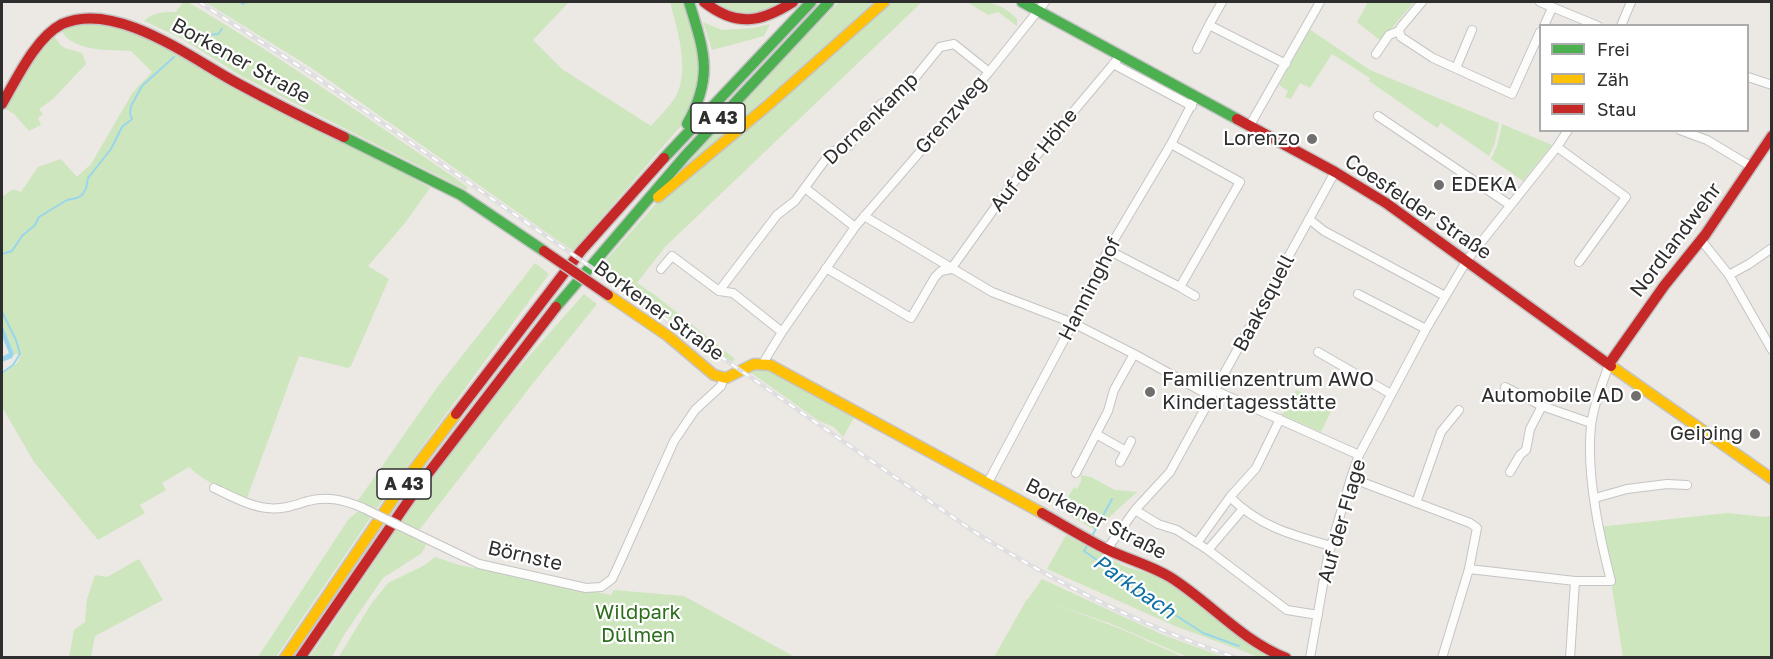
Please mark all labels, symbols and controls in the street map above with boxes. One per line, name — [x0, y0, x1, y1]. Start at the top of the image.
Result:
street label: Borkener Straße — [167, 13, 315, 109]
legend — [1539, 24, 1749, 132]
text: Frei — [1597, 38, 1630, 60]
street label: Dornenkamp — [819, 68, 923, 170]
text: Zäh — [1597, 68, 1629, 90]
street label: Grenzweg — [910, 71, 992, 159]
text: Stau — [1597, 98, 1636, 120]
road number: A 43 — [691, 103, 745, 133]
street label: Auf der Höhe — [985, 104, 1083, 216]
place label: Lorenzo — [1223, 127, 1300, 151]
marker: Lorenzo — [1305, 132, 1319, 146]
street label: Coesfelder Straße — [1340, 149, 1496, 265]
place label: EDEKA — [1451, 173, 1517, 197]
marker: EDEKA — [1432, 178, 1446, 192]
street label: Nordlandwehr — [1625, 178, 1727, 302]
street label: Hanninghof — [1054, 233, 1126, 345]
street label: Baaksquell — [1228, 250, 1300, 356]
street label: Borkener Straße — [589, 256, 729, 366]
place label: Familienzentrum AWO Kindertagesstätte — [1162, 368, 1374, 415]
place label: Automobile AD — [1481, 384, 1624, 408]
marker: Familienzentrum AWO Kindertagesstätte — [1143, 385, 1157, 399]
marker: Automobile AD — [1629, 389, 1643, 403]
place label: Geiping — [1670, 422, 1743, 446]
marker: Geiping — [1748, 427, 1762, 441]
street label: Auf der Flage — [1313, 456, 1371, 586]
road number: A 43 — [377, 469, 431, 499]
street label: Borkener Straße — [1022, 473, 1170, 565]
street label: Börnste — [485, 536, 565, 576]
water label: Parkbach — [1088, 550, 1180, 624]
park label: Wildpark Dülmen — [595, 601, 681, 648]

